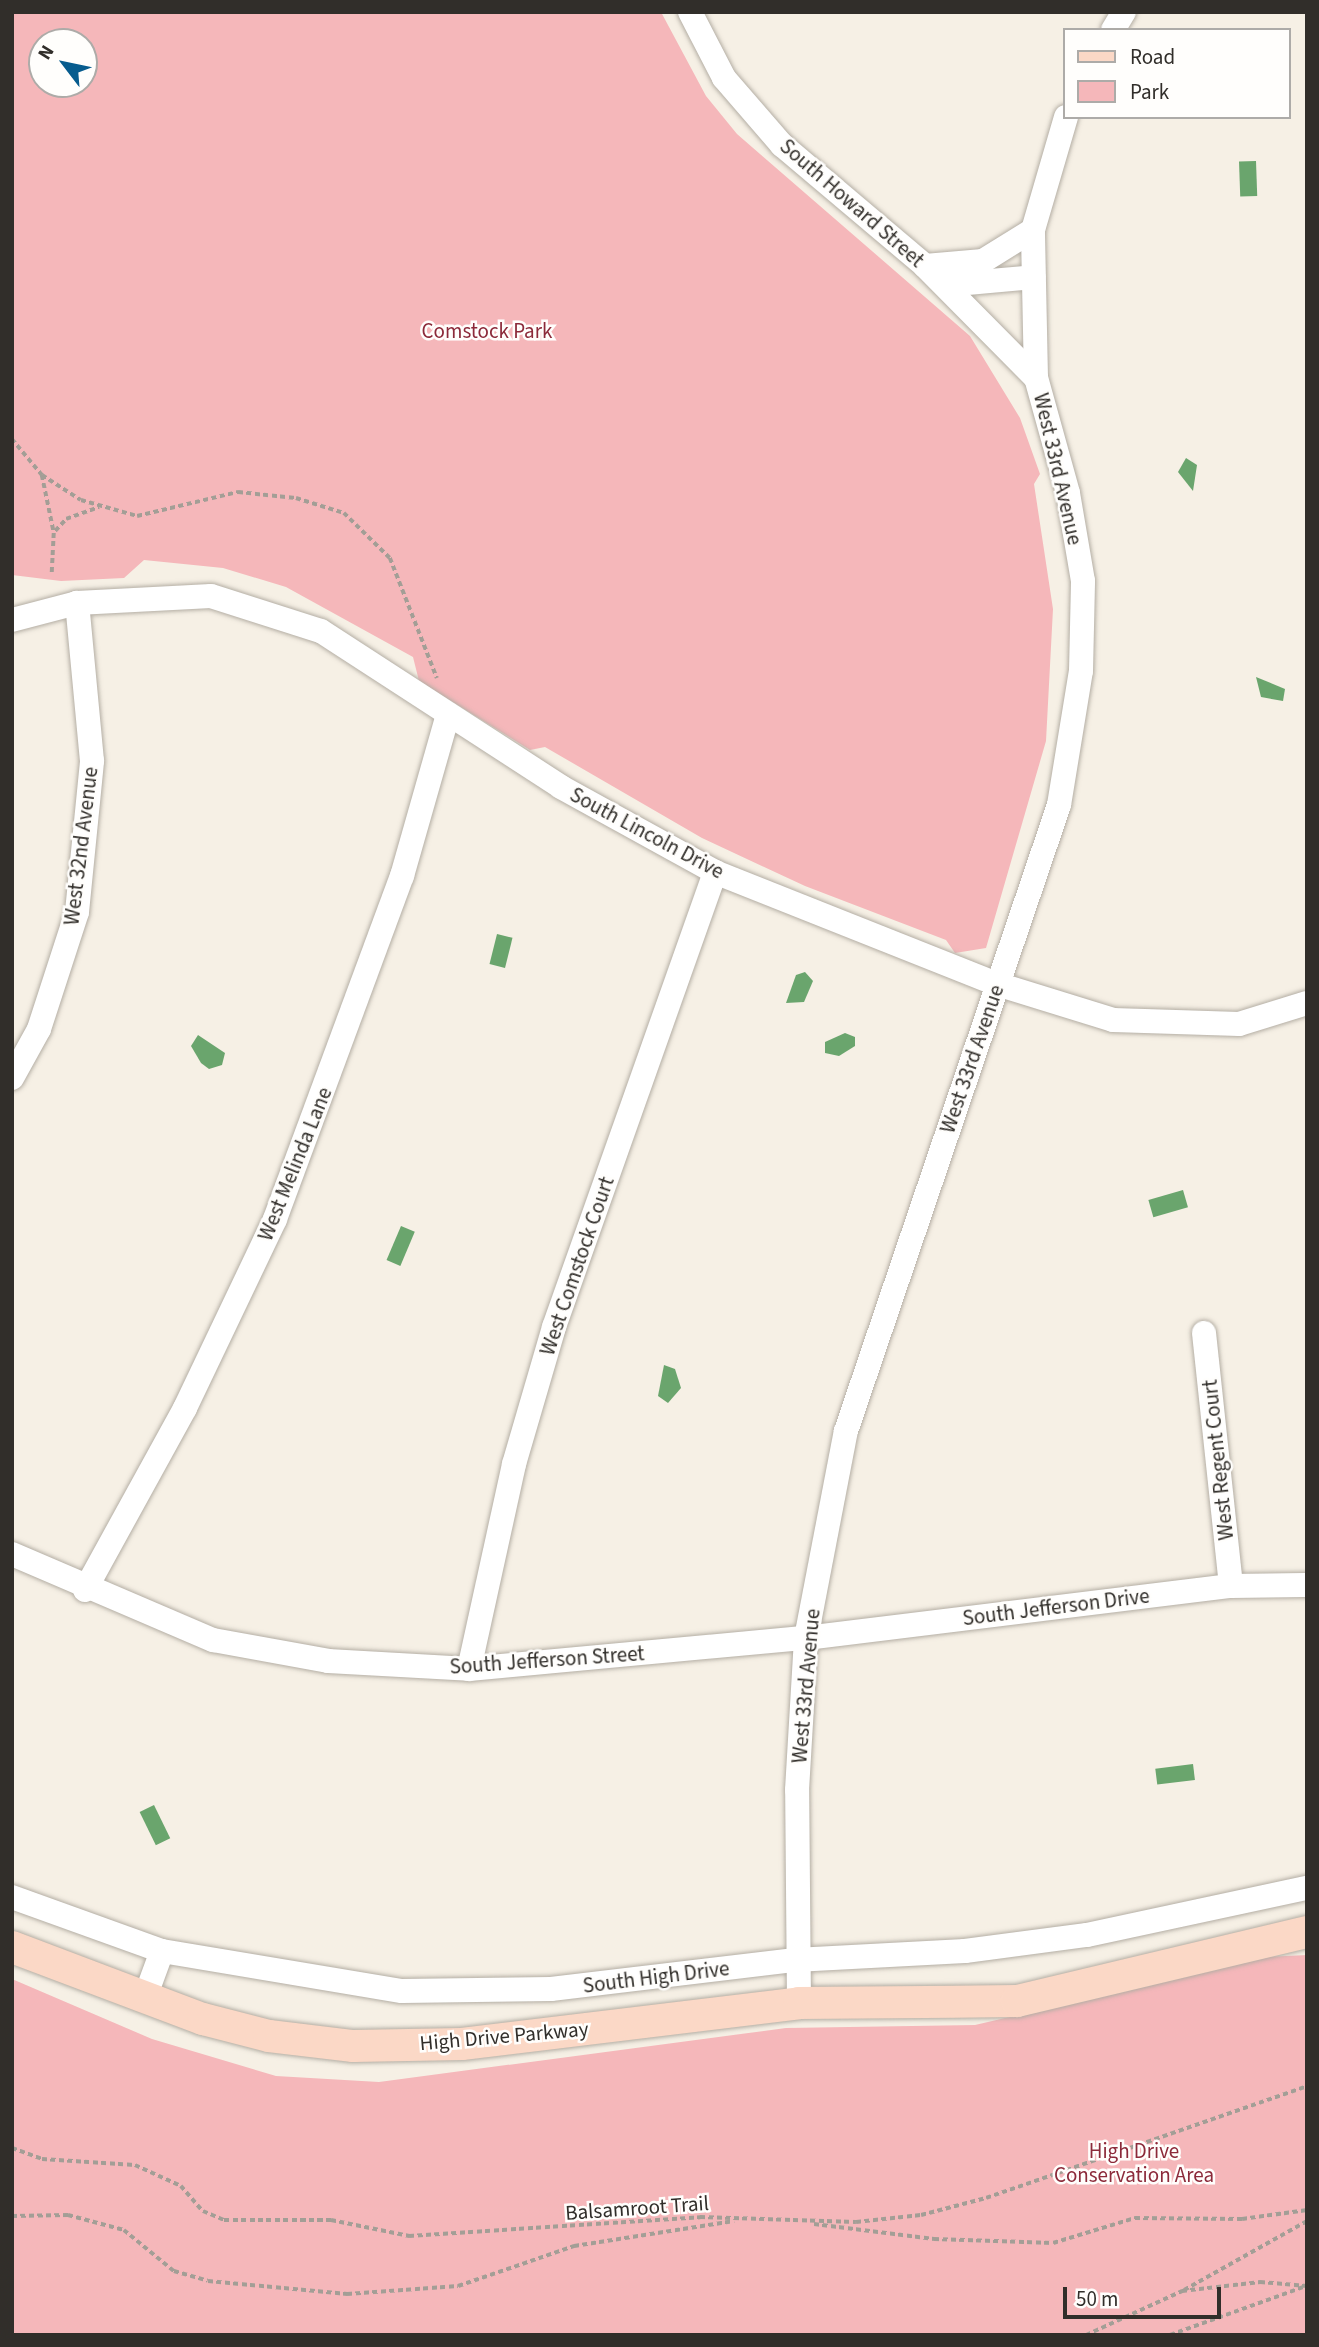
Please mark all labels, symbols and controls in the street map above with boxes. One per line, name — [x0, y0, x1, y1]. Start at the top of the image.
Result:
north arrow — [28, 28, 98, 98]
legend — [1064, 28, 1291, 119]
text: N — [32, 40, 61, 65]
text: Road — [1130, 42, 1175, 72]
text: Park — [1130, 77, 1169, 107]
street label: South Howard Street — [775, 134, 929, 272]
park label: Comstock Park — [422, 318, 552, 344]
street label: West 33rd Avenue — [1028, 391, 1088, 547]
street label: West 32nd Avenue — [59, 765, 103, 927]
street label: South Lincoln Drive — [566, 782, 728, 884]
street label: West 33rd Avenue — [935, 982, 1009, 1136]
street label: West Melinda Lane — [253, 1084, 337, 1244]
street label: West Comstock Court — [535, 1173, 619, 1359]
street label: West Regent Court — [1197, 1379, 1239, 1541]
street label: South Jefferson Drive — [961, 1583, 1151, 1631]
street label: West 33rd Avenue — [787, 1608, 825, 1764]
street label: South Jefferson Street — [449, 1641, 645, 1679]
street label: South High Drive — [581, 1956, 731, 1998]
street label: High Drive Parkway — [419, 2016, 589, 2056]
park label: High Drive Conservation Area — [1054, 2138, 1214, 2188]
street label: Balsamroot Trail — [564, 2190, 710, 2226]
scale bar — [1067, 2274, 1224, 2318]
text: 50 m — [1076, 2284, 1118, 2314]

